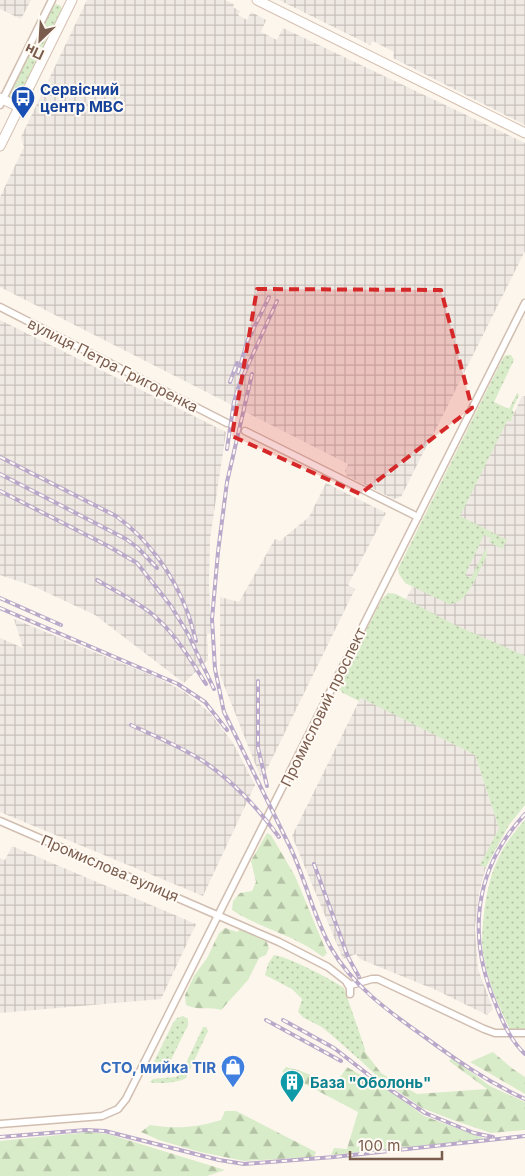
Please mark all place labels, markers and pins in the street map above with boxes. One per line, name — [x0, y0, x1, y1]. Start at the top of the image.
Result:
place label: Сервісний центр МВС — [40, 80, 124, 116]
bus stop icon: Сервісний центр МВС — [10, 85, 36, 119]
shop icon: СТО, мийка TIR — [220, 1054, 246, 1088]
place label: СТО, мийка TIR — [100, 1058, 216, 1077]
building icon: База "Оболонь" — [279, 1069, 305, 1103]
place label: База "Оболонь" — [310, 1073, 431, 1092]

